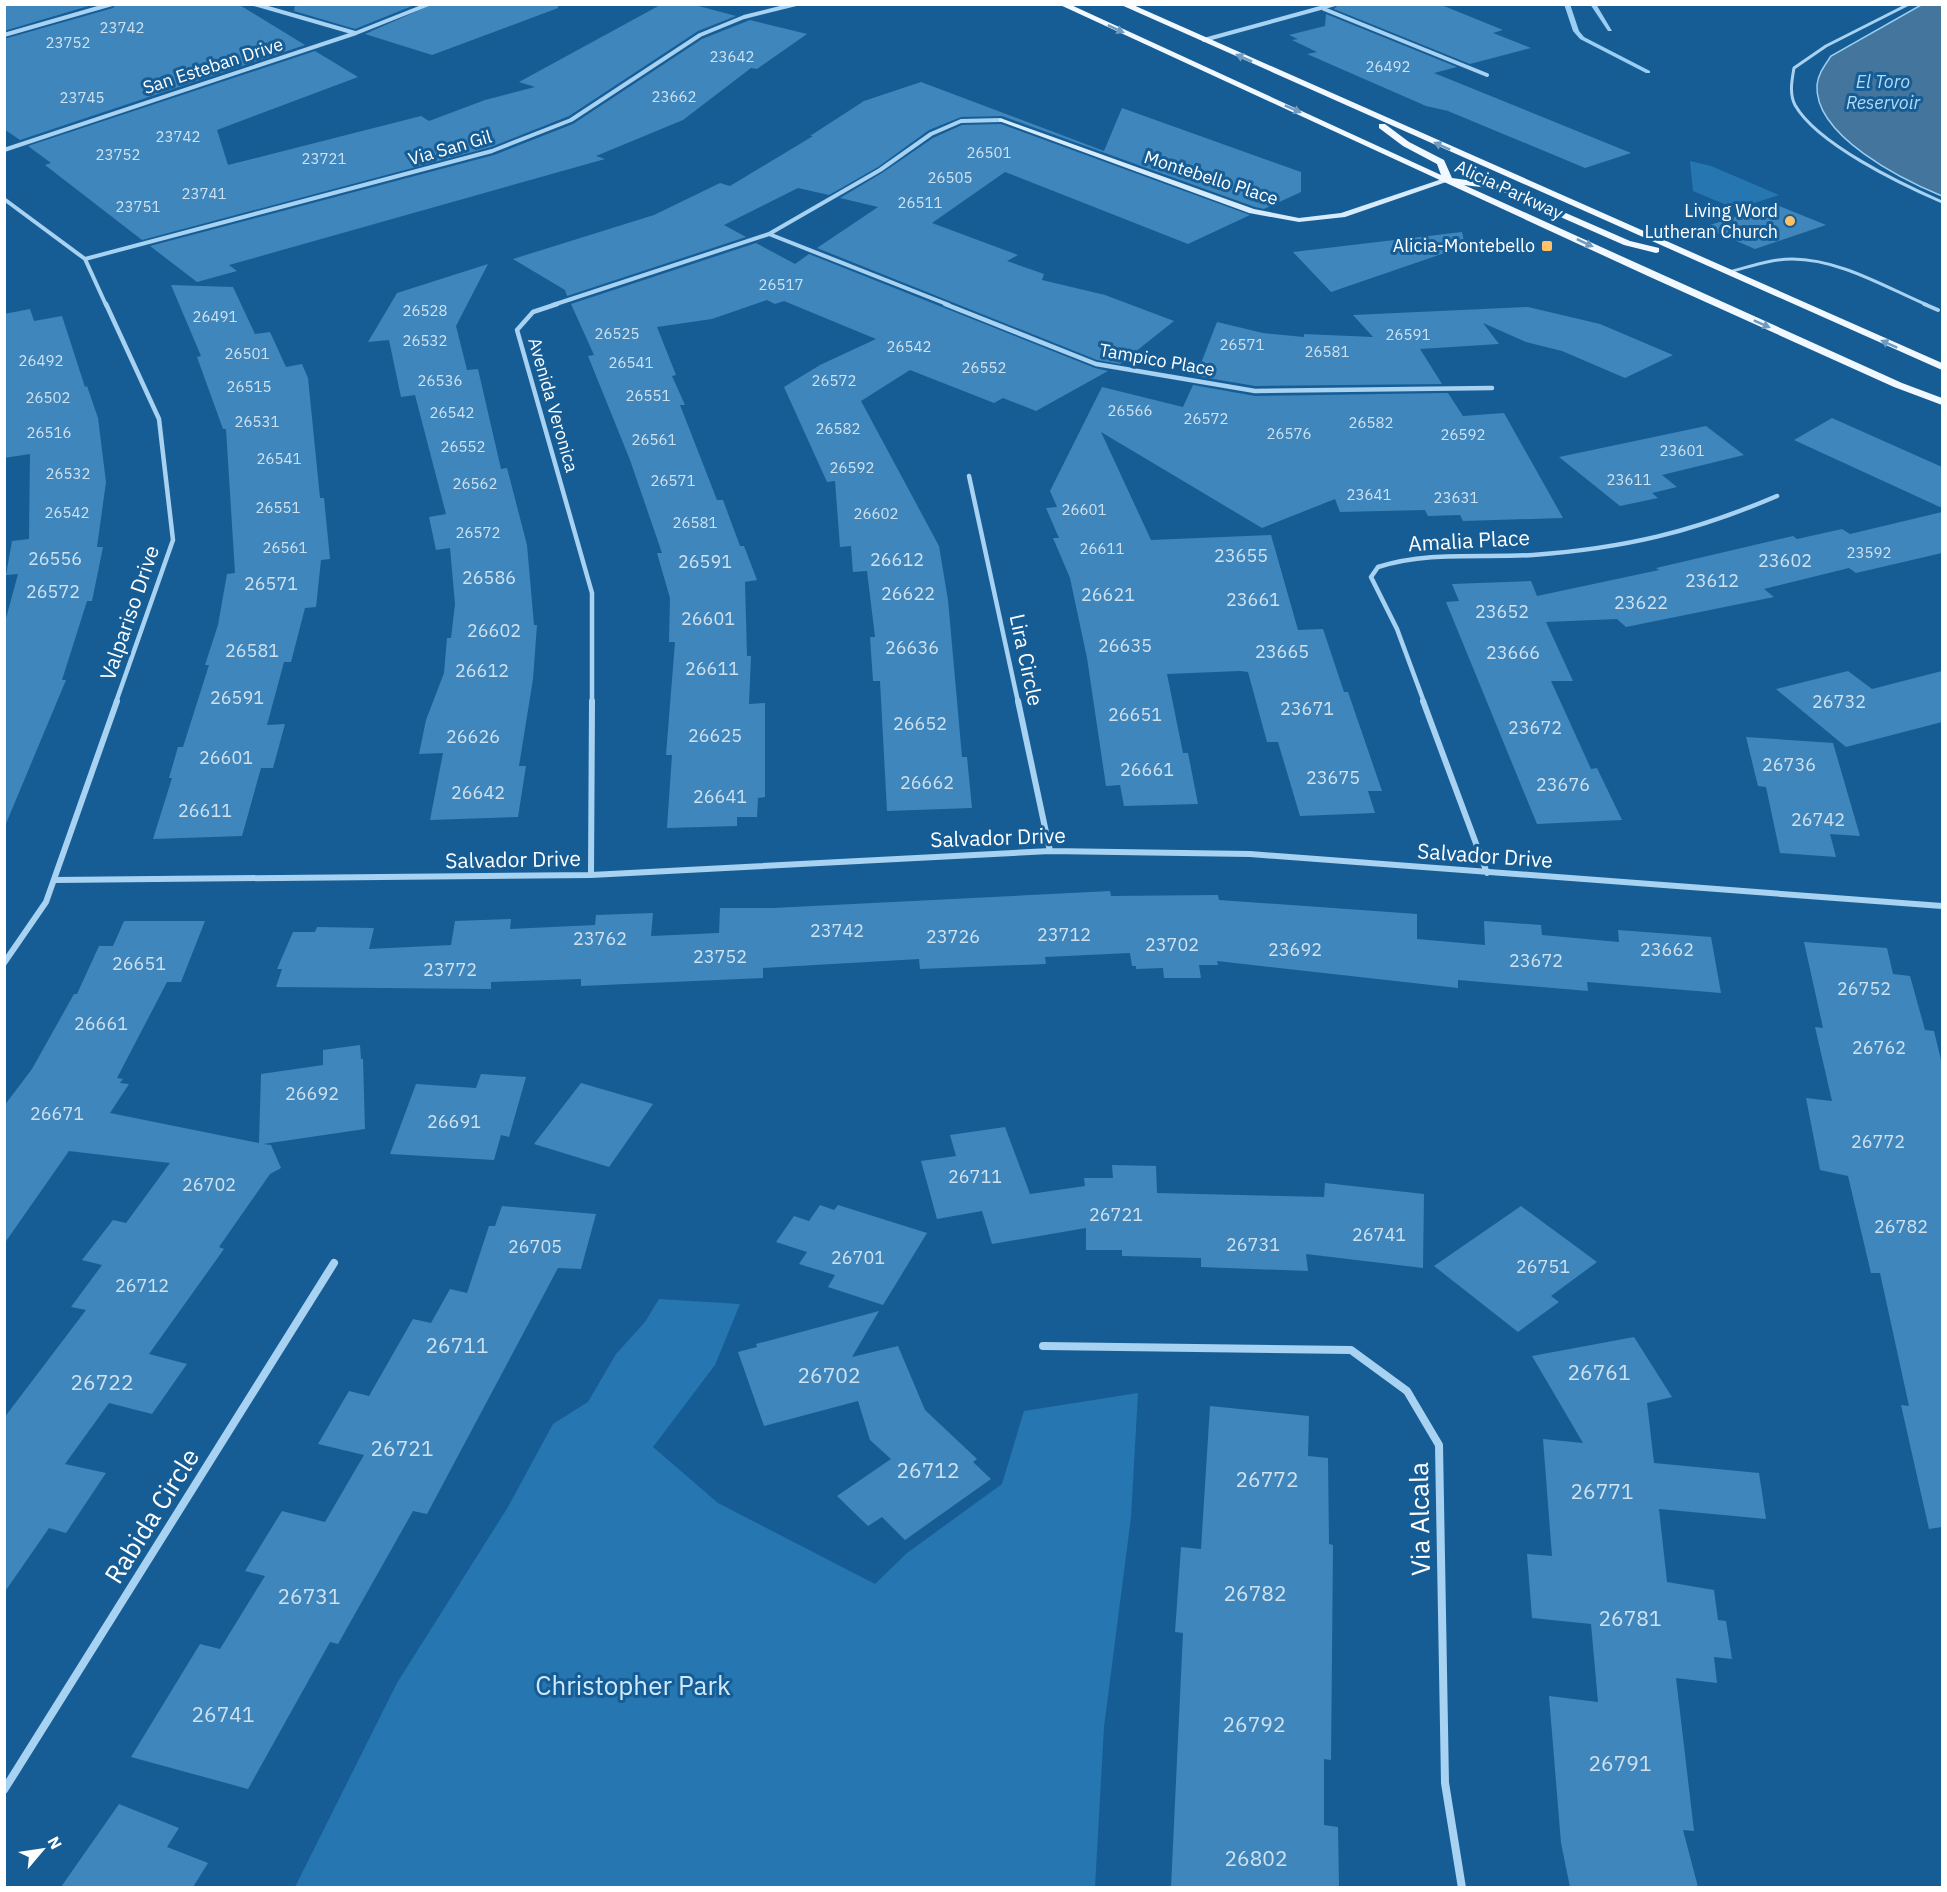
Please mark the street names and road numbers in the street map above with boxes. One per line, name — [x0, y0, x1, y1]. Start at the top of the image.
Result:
street label: San Esteban Drive — [140, 32, 286, 99]
street label: Via San Gil — [405, 125, 494, 170]
street label: Montebello Place — [1141, 145, 1281, 210]
street label: Alicia Parkway — [1451, 154, 1567, 225]
street label: Avenida Veronica — [523, 335, 584, 475]
street label: Tampico Place — [1098, 338, 1217, 381]
street label: Amalia Place — [1407, 523, 1530, 557]
street label: Valpariso Drive — [93, 541, 165, 684]
street label: Lira Circle — [1004, 611, 1050, 708]
street label: Salvador Drive — [930, 821, 1066, 853]
street label: Salvador Drive — [1416, 836, 1554, 874]
street label: Salvador Drive — [445, 844, 581, 874]
street label: Rabida Circle — [96, 1441, 206, 1590]
street label: Via Alcala — [1401, 1462, 1437, 1576]

